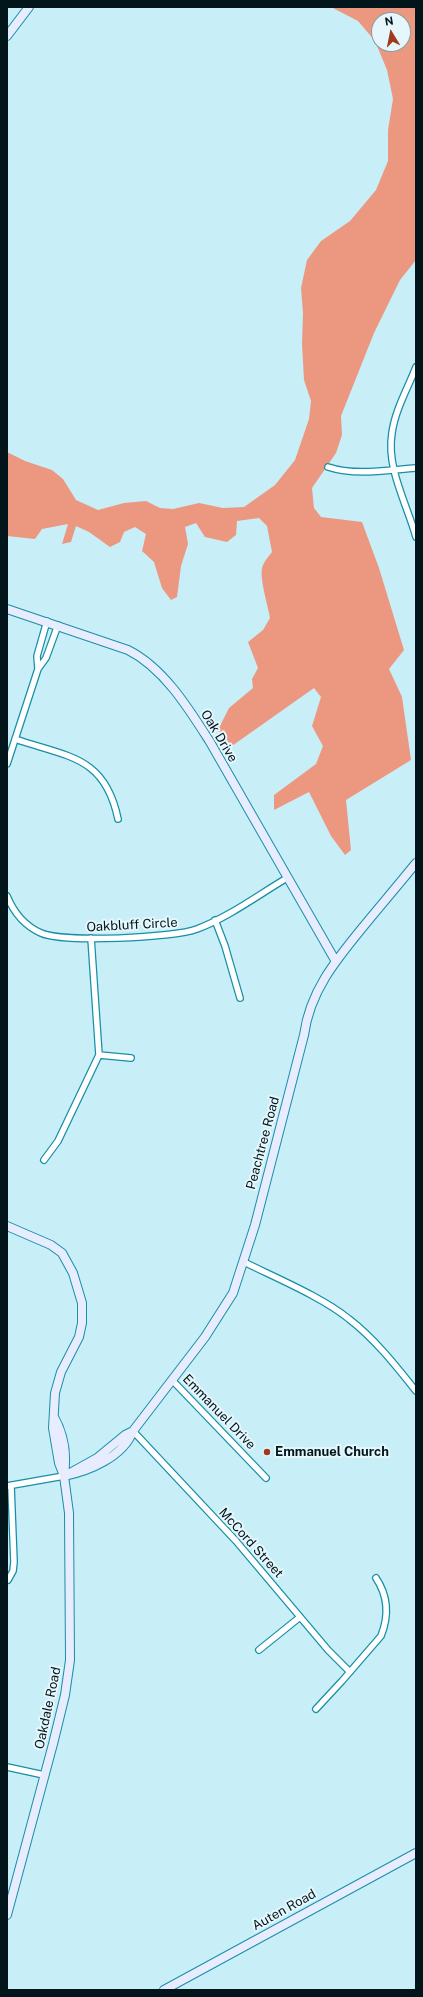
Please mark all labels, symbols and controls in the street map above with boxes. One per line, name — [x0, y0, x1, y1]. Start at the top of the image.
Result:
north arrow — [371, 12, 411, 52]
text: N — [384, 15, 394, 28]
street label: Oak Drive — [197, 707, 241, 765]
street label: Oakbluff Circle — [86, 915, 178, 935]
street label: Peachtree Road — [243, 1095, 283, 1191]
street label: Emmanuel Drive — [179, 1371, 259, 1453]
place label: Emmanuel Church — [275, 1444, 389, 1460]
marker: Emmanuel Church — [262, 1447, 272, 1457]
street label: McCord Street — [216, 1505, 286, 1581]
street label: Oakdale Road — [32, 1666, 64, 1750]
street label: Auten Road — [249, 1886, 319, 1934]

